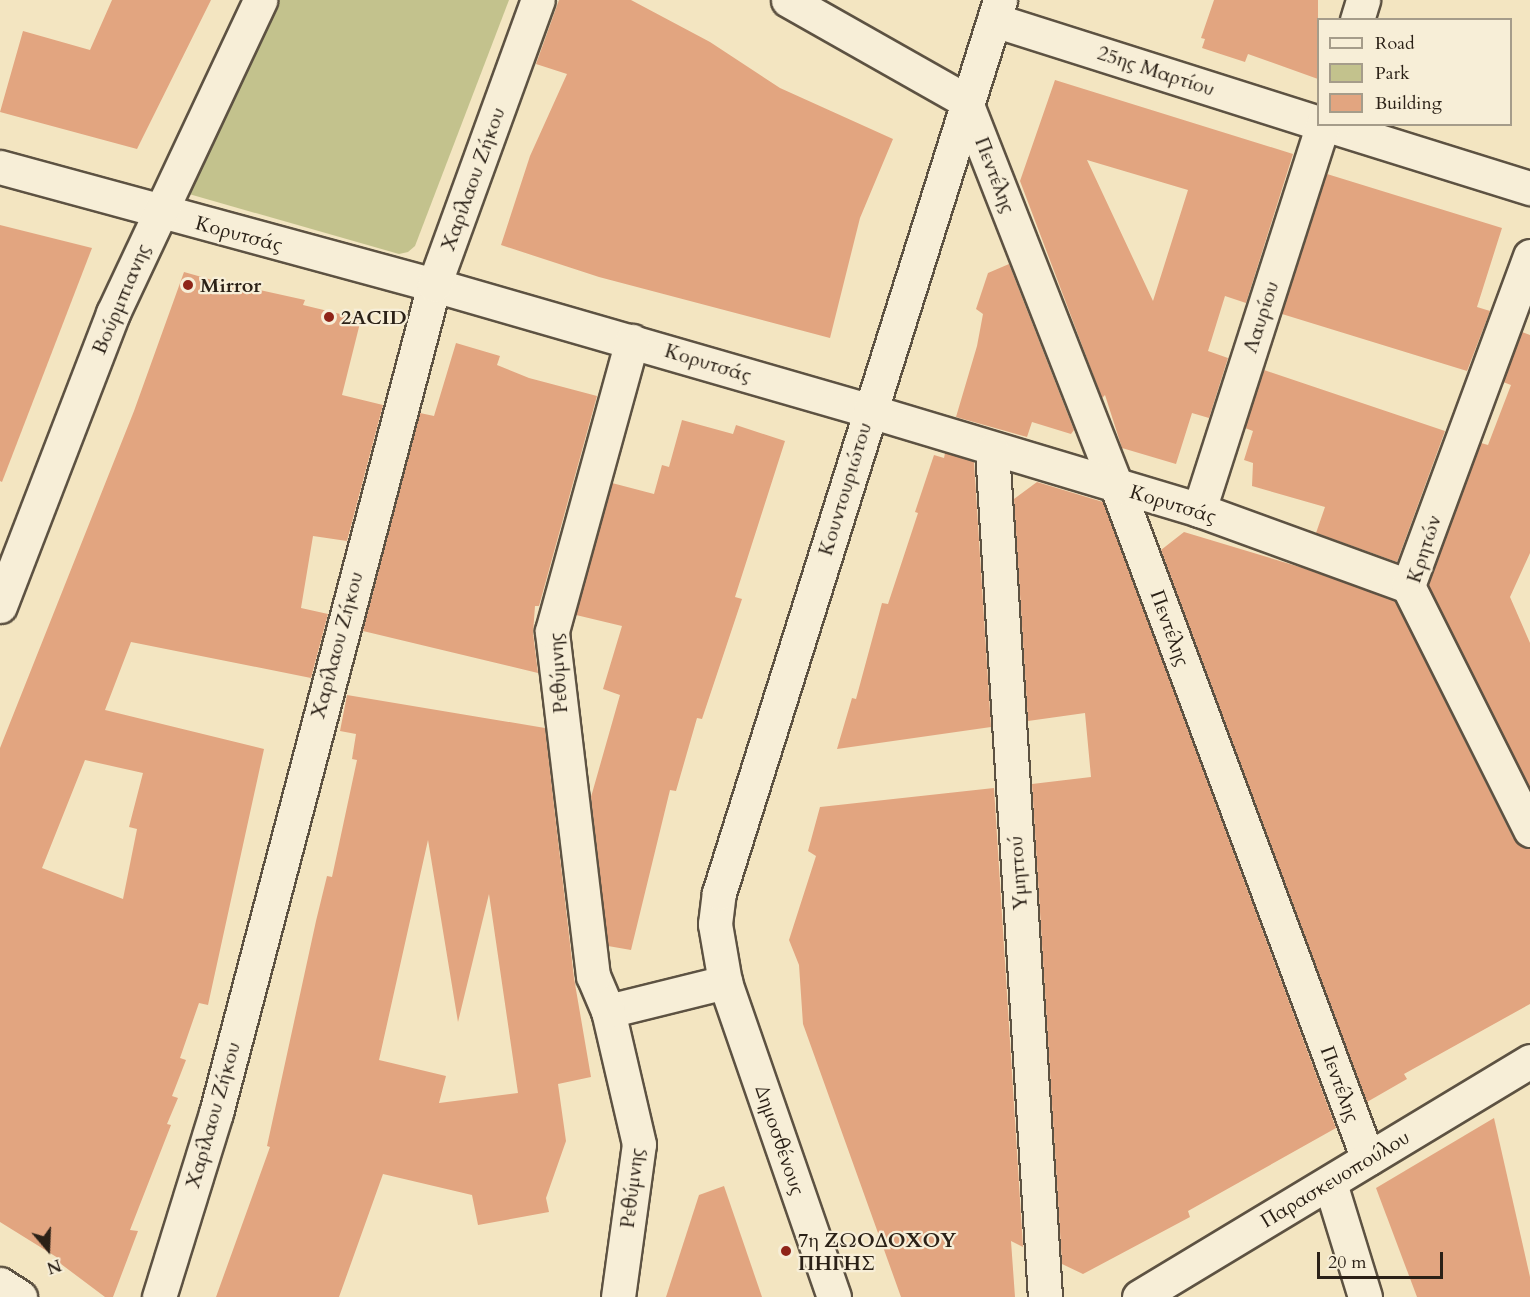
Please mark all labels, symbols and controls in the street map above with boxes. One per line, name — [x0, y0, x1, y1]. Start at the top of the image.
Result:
legend — [1317, 18, 1512, 126]
text: Road — [1375, 31, 1415, 56]
street label: 25ης Μαρτίου — [1094, 41, 1218, 101]
text: Park — [1375, 61, 1410, 86]
text: Building — [1375, 91, 1442, 116]
street label: Χαρίλαου Ζήκου — [436, 104, 510, 254]
street label: Πεντέλης — [970, 134, 1020, 216]
street label: Κορυτσάς — [193, 211, 285, 257]
street label: Βούρμπιανης — [87, 240, 155, 358]
place label: Mirror — [200, 273, 261, 297]
marker: Mirror — [181, 278, 195, 292]
street label: Λαυρίου — [1238, 278, 1284, 356]
place label: 2ACID — [341, 305, 407, 329]
marker: 2ACID — [322, 310, 336, 324]
street label: Κορυτσάς — [662, 338, 754, 388]
street label: Κουντουριώτου — [813, 420, 877, 558]
street label: Κορυτσάς — [1127, 479, 1219, 529]
street label: Κρητών — [1402, 512, 1446, 586]
street label: Χαρίλαου Ζήκου — [306, 569, 368, 721]
street label: Πεντέλης — [1145, 587, 1195, 669]
street label: Ρεθύμνης — [543, 632, 573, 714]
street label: Υμηττού — [1003, 835, 1033, 911]
street label: Χαρίλαου Ζήκου — [181, 1039, 245, 1191]
street label: Πεντέλης — [1315, 1043, 1365, 1125]
street label: Δημοσθένους — [750, 1082, 810, 1198]
street label: Παρασκευοπούλου — [1256, 1125, 1414, 1233]
street label: Ρεθύμνης — [615, 1147, 649, 1229]
north arrow — [18, 1219, 78, 1279]
place label: 7η ΖΩΟΔΟΧΟΥ ΠΗΓΗΣ — [798, 1228, 956, 1275]
scale bar — [1320, 1240, 1446, 1278]
marker: 7η ΖΩΟΔΟΧΟΥ ΠΗΓΗΣ — [779, 1244, 793, 1258]
text: 20 m — [1328, 1250, 1367, 1275]
text: N — [44, 1253, 64, 1279]

